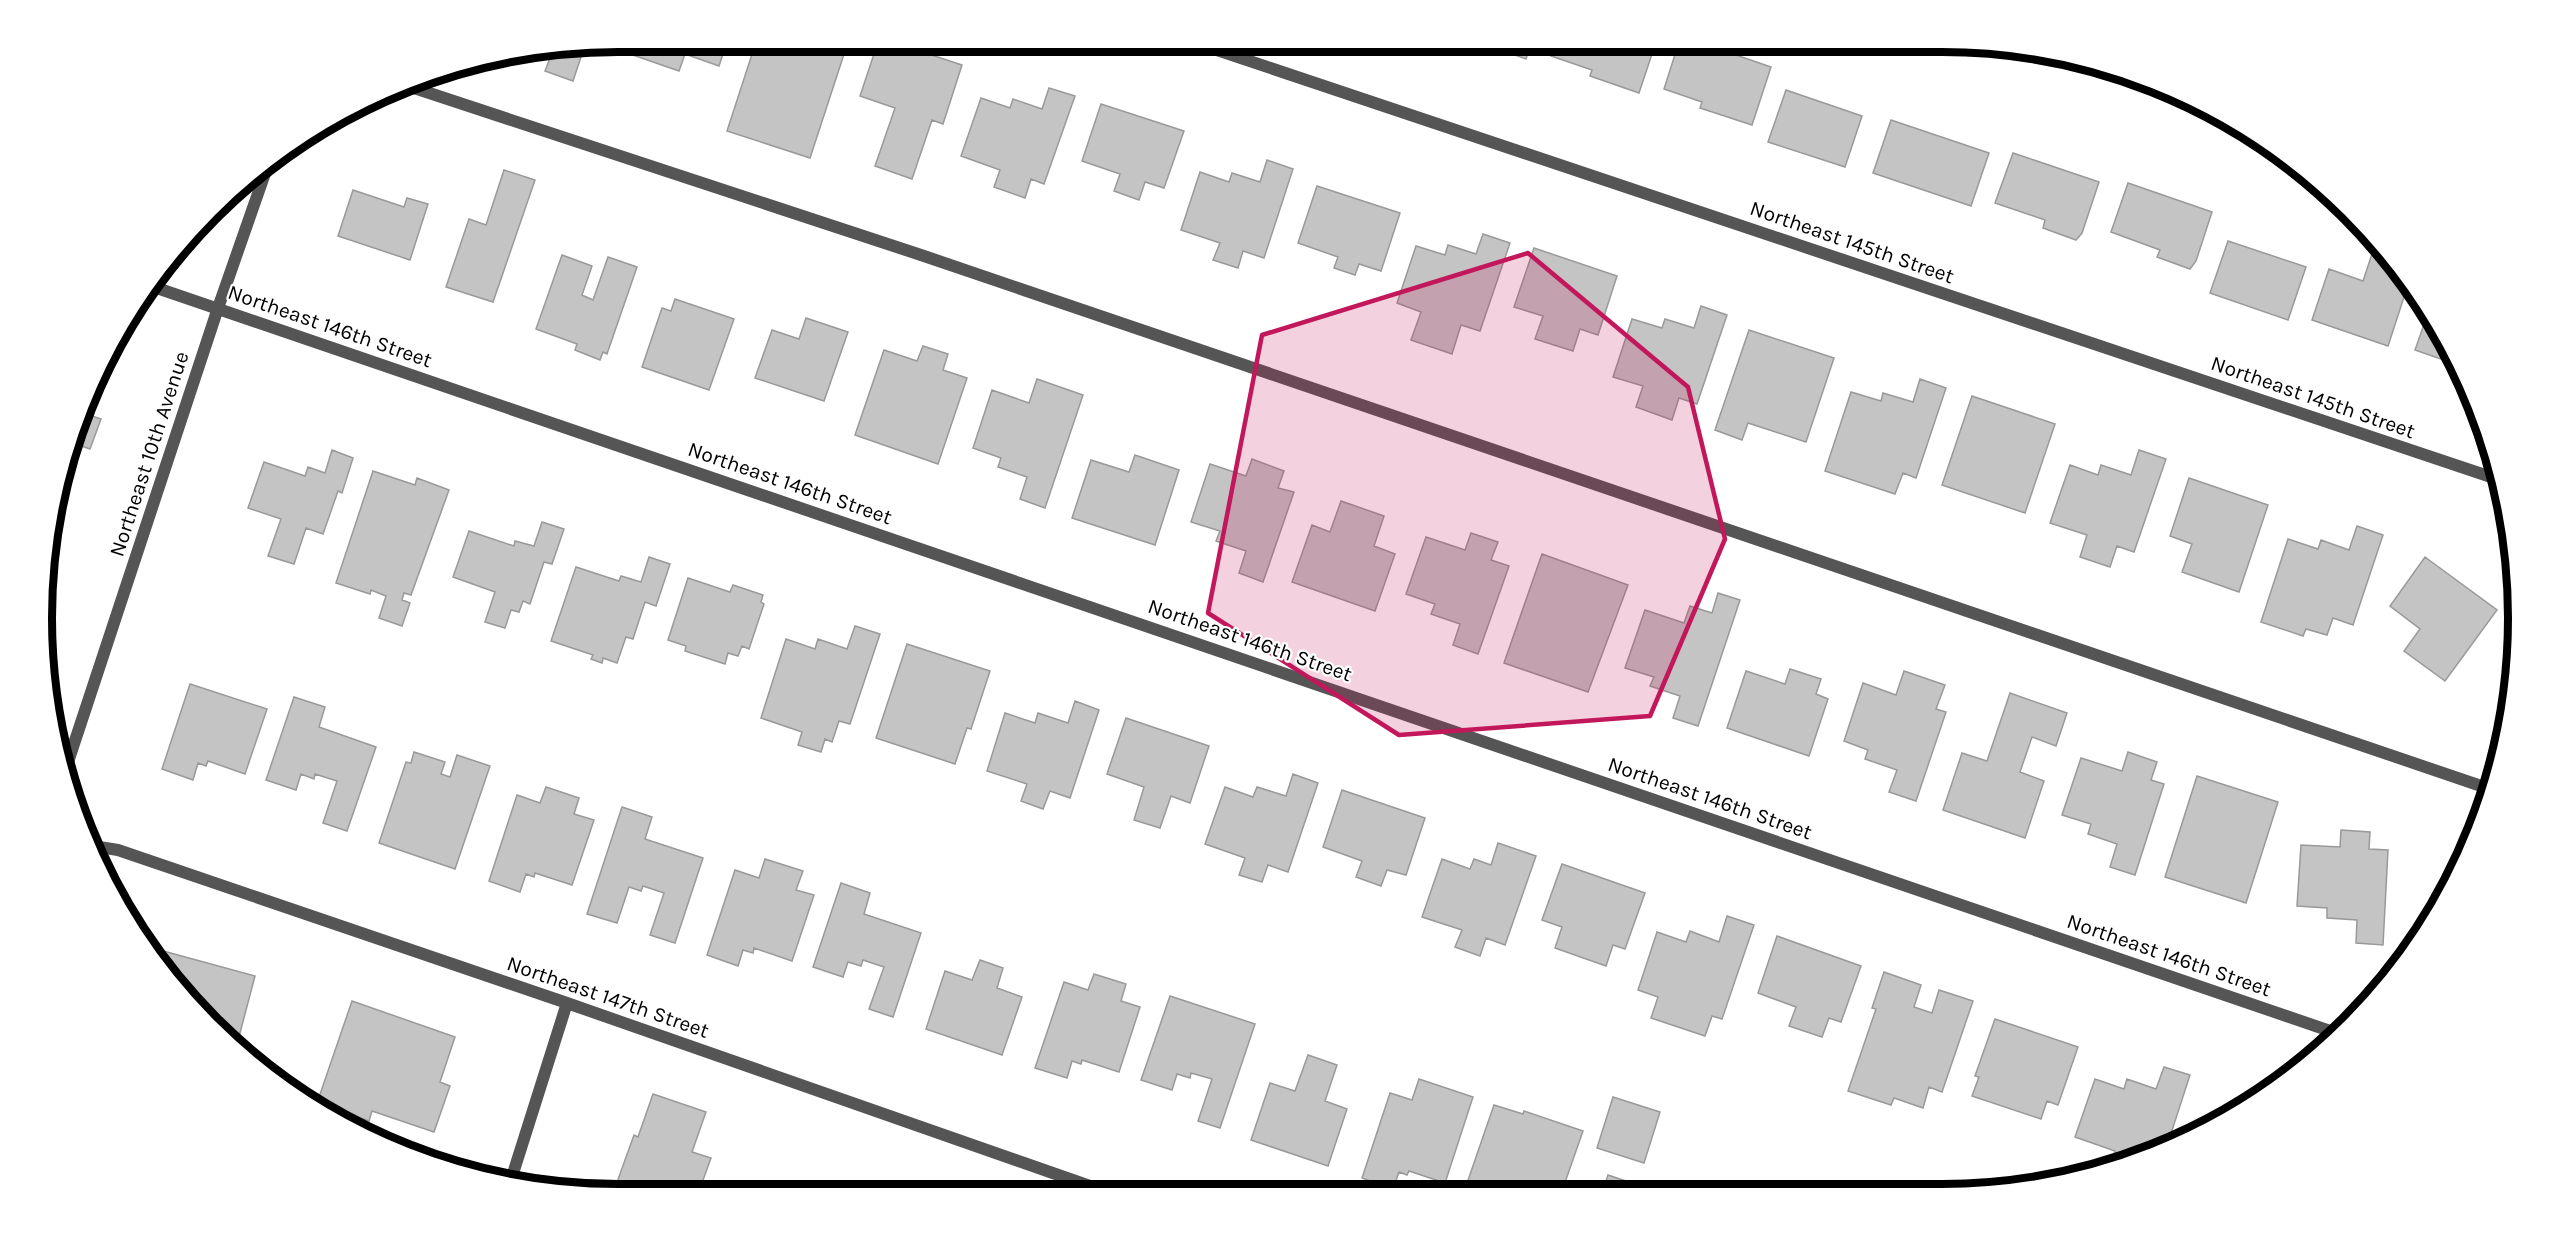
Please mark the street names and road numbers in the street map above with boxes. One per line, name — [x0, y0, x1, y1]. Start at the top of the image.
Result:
street label: Northeast 145th Street — [1747, 196, 1957, 288]
street label: Northeast 146th Street — [225, 280, 435, 372]
street label: Northeast 10th Avenue — [104, 348, 194, 560]
street label: Northeast 145th Street — [2208, 351, 2418, 443]
street label: Northeast 146th Street — [685, 437, 895, 529]
street label: Northeast 146th Street — [1145, 594, 1355, 686]
street label: Northeast 146th Street — [1605, 752, 1815, 844]
street label: Northeast 146th Street — [2064, 909, 2274, 1001]
street label: Northeast 147th Street — [504, 951, 712, 1043]

